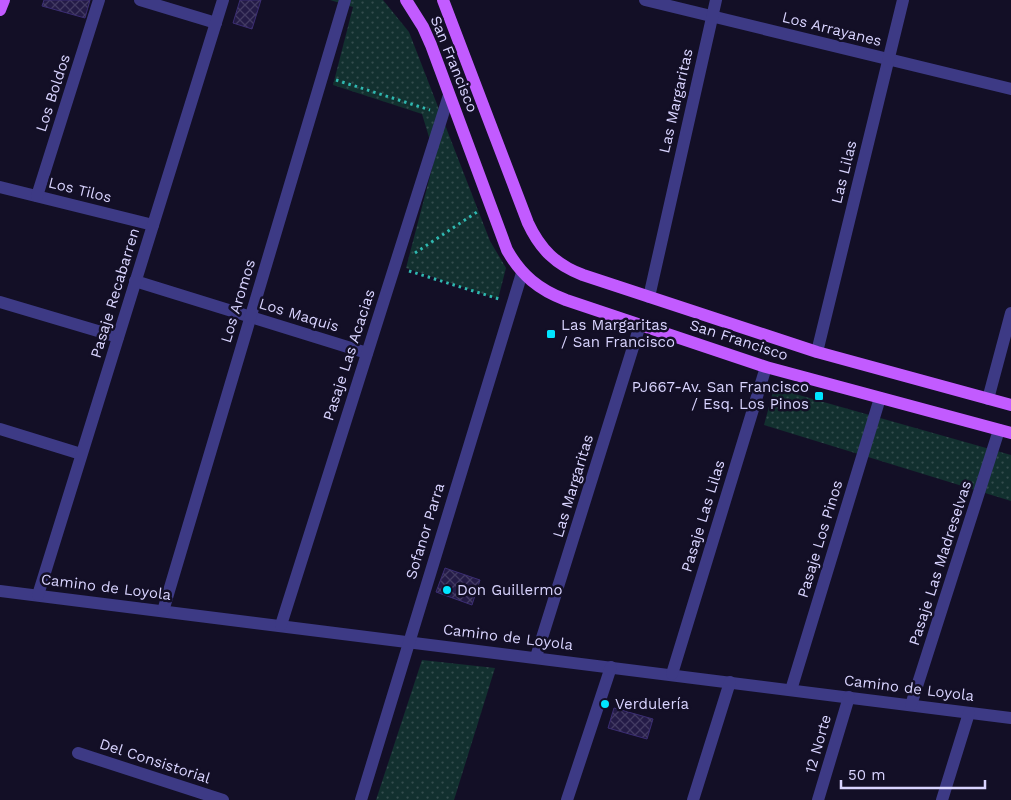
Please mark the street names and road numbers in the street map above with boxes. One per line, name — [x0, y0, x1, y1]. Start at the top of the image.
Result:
street label: Los Arrayanes — [780, 8, 884, 50]
street label: San Francisco — [426, 13, 482, 115]
street label: Las Margaritas — [655, 47, 697, 155]
street label: Los Boldos — [32, 52, 74, 134]
street label: Las Lilas — [827, 138, 861, 205]
street label: Los Tilos — [46, 173, 114, 207]
street label: Pasaje Recabarren — [87, 226, 143, 360]
street label: Los Aromos — [217, 257, 259, 345]
street label: Pasaje Las Acacias — [319, 287, 379, 423]
street label: Los Maquis — [257, 294, 341, 336]
street label: San Francisco — [688, 316, 790, 364]
street label: Las Margaritas — [549, 432, 597, 540]
street label: Pasaje Las Lilas — [677, 458, 729, 574]
street label: Pasaje Los Pinos — [794, 478, 846, 600]
street label: Pasaje Las Madreselvas — [905, 478, 975, 648]
street label: Sofanor Parra — [402, 480, 448, 581]
street label: Camino de Loyola — [40, 570, 173, 604]
street label: Camino de Loyola — [442, 620, 575, 654]
street label: Camino de Loyola — [843, 671, 976, 705]
street label: 12 Norte — [801, 713, 835, 775]
street label: Del Consistorial — [97, 735, 213, 788]

